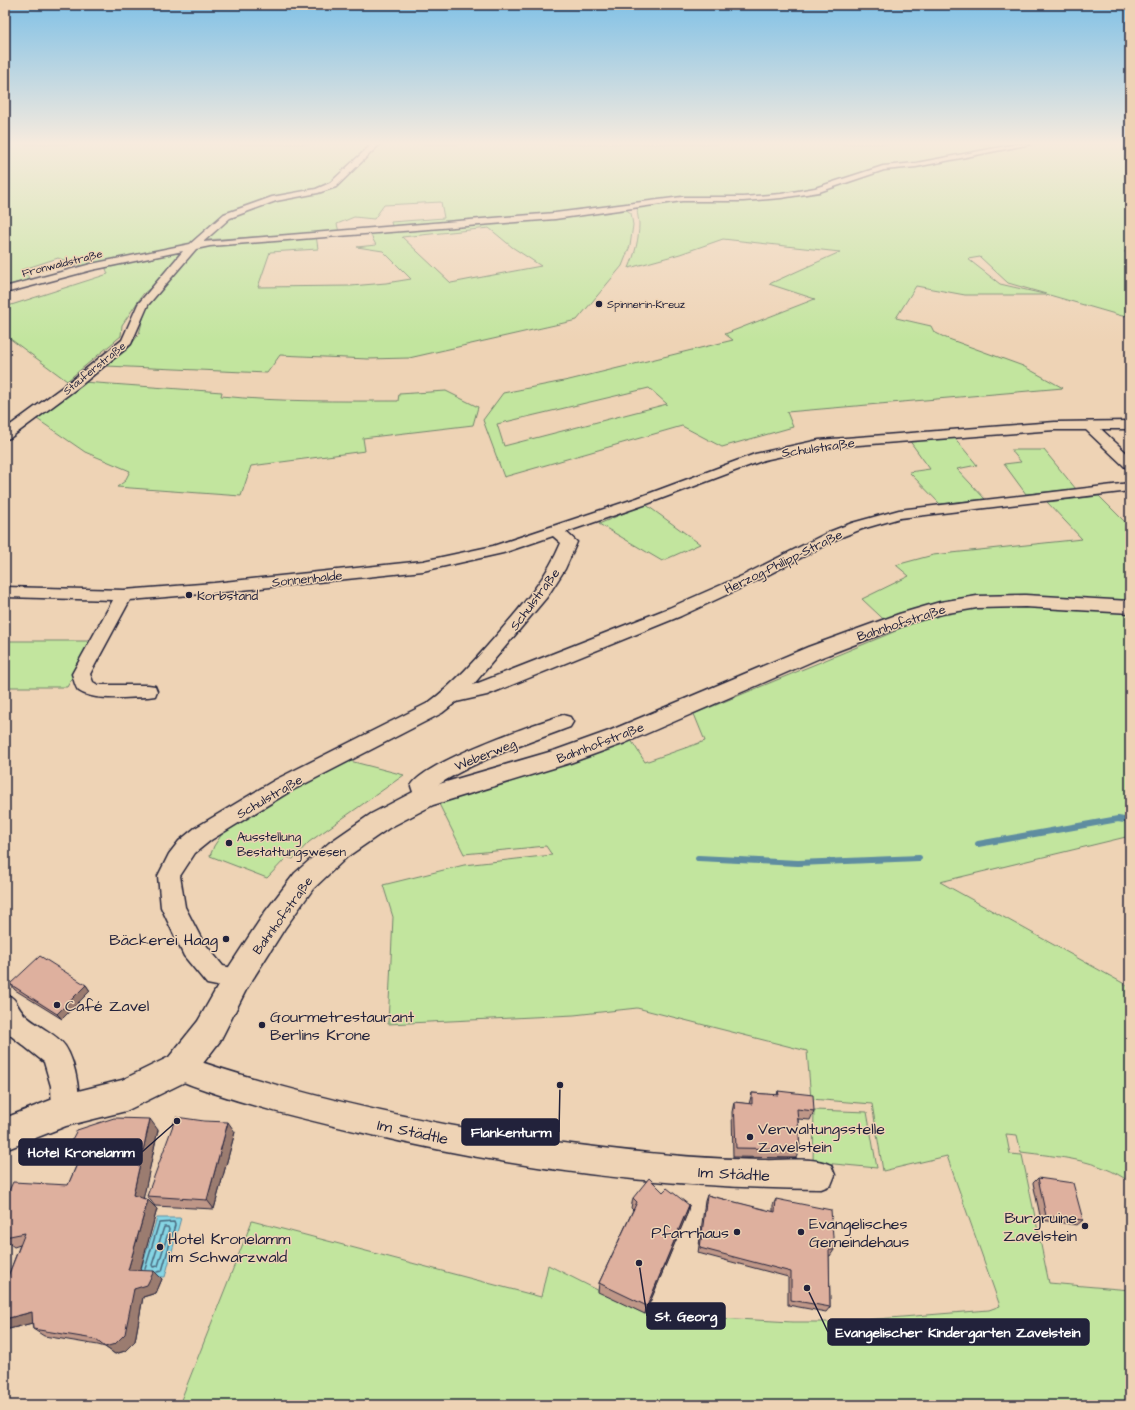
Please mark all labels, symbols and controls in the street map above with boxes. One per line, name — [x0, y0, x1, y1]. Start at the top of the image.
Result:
street label: Fronwaldstraße — [20, 246, 104, 281]
place label: Spinnerin-Kreuz — [607, 297, 686, 312]
marker: Spinnerin-Kreuz — [594, 299, 604, 309]
street label: Stauferstraße — [60, 338, 129, 398]
street label: Schulstraße — [780, 434, 856, 462]
street label: Herzog-Philipp-Straße — [721, 525, 846, 599]
street label: Schulstraße — [505, 565, 564, 634]
street label: Sonnenhalde — [271, 566, 343, 592]
place label: Korbstand — [197, 587, 259, 605]
marker: Korbstand — [184, 590, 194, 600]
street label: Bahnhofstraße — [855, 600, 948, 646]
street label: Bahnhofstraße — [554, 718, 647, 768]
street label: Weberweg — [452, 734, 520, 776]
street label: Schulstraße — [233, 771, 306, 823]
place label: Ausstellung Bestattungswesen — [237, 828, 347, 862]
marker: Ausstellung Bestattungswesen — [224, 838, 234, 848]
street label: Bahnhofstraße — [248, 873, 317, 958]
place label: Bäckerei Haag — [109, 929, 218, 952]
marker: Bäckerei Haag — [221, 934, 231, 944]
place label: Café Zavel — [65, 995, 149, 1017]
marker: Café Zavel — [52, 1000, 62, 1010]
place label: Gourmetrestaurant Berlins Krone — [270, 1006, 415, 1046]
marker: Gourmetrestaurant Berlins Krone — [257, 1020, 267, 1030]
street label: Im Städtle — [375, 1114, 451, 1150]
place label: Verwaltungsstelle Zavelstein — [758, 1118, 885, 1158]
callout: Flankenturm — [462, 1119, 559, 1145]
text: Flankenturm — [471, 1123, 552, 1143]
marker: Verwaltungsstelle Zavelstein — [745, 1132, 755, 1142]
callout: Hotel Kronelamm — [19, 1139, 142, 1165]
text: Hotel Kronelamm — [27, 1143, 136, 1163]
street label: Im Städtle — [697, 1161, 771, 1187]
place label: Burgruine Zavelstein — [1003, 1207, 1077, 1247]
place label: Evangelisches Gemeindehaus — [809, 1213, 909, 1253]
marker: Burgruine Zavelstein — [1080, 1221, 1090, 1231]
place label: Pfarrhaus — [651, 1222, 729, 1244]
marker: Pfarrhaus — [732, 1227, 742, 1237]
marker: Evangelisches Gemeindehaus — [796, 1227, 806, 1237]
place label: Hotel Kronelamm im Schwarzwald — [168, 1228, 291, 1268]
marker: Hotel Kronelamm im Schwarzwald — [155, 1242, 165, 1252]
callout: St. Georg — [647, 1303, 725, 1329]
text: St. Georg — [654, 1307, 718, 1328]
callout: Evangelischer Kindergarten Zavelstein — [828, 1319, 1089, 1345]
text: Evangelischer Kindergarten Zavelstein — [836, 1323, 1081, 1344]

